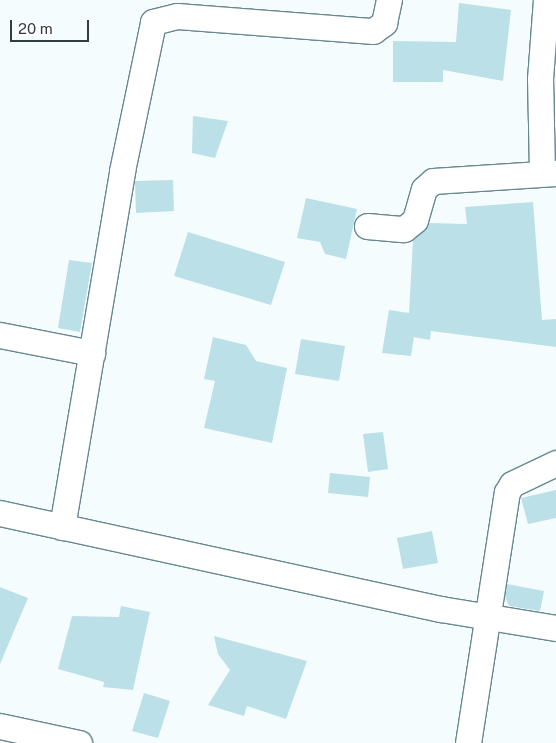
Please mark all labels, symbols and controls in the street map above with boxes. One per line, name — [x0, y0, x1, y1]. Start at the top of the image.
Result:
scale bar — [12, 10, 91, 42]
text: 20 m — [18, 20, 53, 37]

